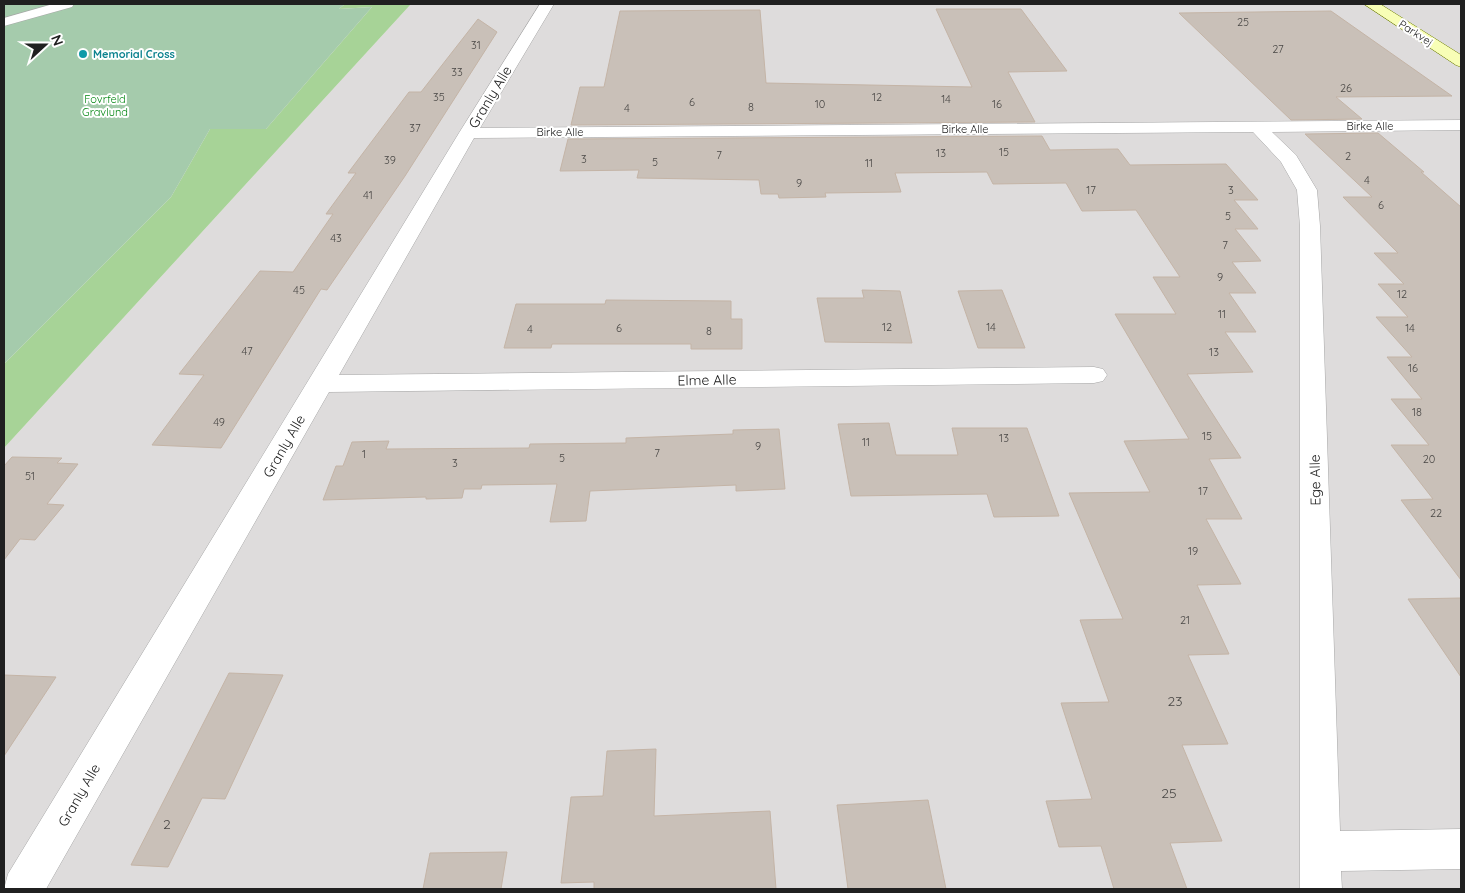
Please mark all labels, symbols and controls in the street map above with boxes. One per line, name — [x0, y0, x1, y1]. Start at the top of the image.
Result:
house number: 25 — [1237, 15, 1249, 29]
street label: Parkvej — [1396, 17, 1436, 49]
north arrow — [20, 20, 70, 70]
text: N — [47, 32, 67, 48]
house number: 31 — [471, 38, 481, 52]
house number: 27 — [1272, 42, 1284, 56]
place label: Memorial Cross — [93, 47, 175, 61]
marker: Memorial Cross — [77, 48, 89, 60]
street label: Granly Alle — [464, 62, 516, 131]
house number: 33 — [451, 65, 463, 79]
house number: 26 — [1340, 81, 1352, 95]
house number: 35 — [433, 90, 445, 104]
house number: 12 — [872, 90, 882, 104]
park label: Fovrfeld Gravlund — [82, 92, 128, 119]
house number: 14 — [941, 92, 951, 106]
house number: 6 — [689, 95, 695, 109]
house number: 10 — [815, 97, 825, 111]
house number: 16 — [992, 97, 1002, 111]
house number: 8 — [748, 100, 754, 114]
house number: 4 — [624, 101, 630, 115]
street label: Birke Alle — [1347, 119, 1393, 133]
house number: 37 — [409, 121, 421, 135]
street label: Birke Alle — [942, 122, 988, 136]
street label: Birke Alle — [537, 125, 583, 139]
house number: 15 — [999, 145, 1009, 159]
house number: 13 — [936, 146, 946, 160]
house number: 7 — [716, 148, 722, 162]
house number: 2 — [1345, 149, 1351, 163]
house number: 3 — [581, 152, 587, 166]
house number: 39 — [384, 153, 396, 167]
house number: 5 — [652, 155, 658, 169]
house number: 11 — [865, 156, 873, 170]
house number: 4 — [1364, 173, 1370, 187]
house number: 9 — [796, 176, 802, 190]
house number: 17 — [1086, 183, 1096, 197]
house number: 3 — [1228, 183, 1234, 197]
house number: 41 — [363, 188, 373, 202]
house number: 6 — [1378, 198, 1384, 212]
house number: 5 — [1225, 209, 1231, 223]
house number: 43 — [330, 231, 342, 245]
house number: 7 — [1222, 238, 1228, 252]
house number: 9 — [1217, 270, 1223, 284]
house number: 45 — [293, 283, 305, 297]
house number: 12 — [1397, 287, 1407, 301]
house number: 11 — [1218, 307, 1226, 321]
house number: 12 — [882, 320, 892, 334]
house number: 14 — [986, 320, 996, 334]
house number: 6 — [616, 321, 622, 335]
house number: 14 — [1405, 321, 1415, 335]
house number: 4 — [527, 322, 533, 336]
house number: 8 — [706, 324, 712, 338]
house number: 47 — [241, 344, 253, 358]
house number: 13 — [1209, 345, 1219, 359]
house number: 16 — [1408, 361, 1418, 375]
street label: Elme Alle — [677, 370, 737, 390]
house number: 18 — [1412, 405, 1422, 419]
street label: Granly Alle — [259, 411, 309, 481]
house number: 49 — [213, 415, 225, 429]
house number: 15 — [1202, 429, 1212, 443]
house number: 13 — [999, 431, 1009, 445]
house number: 11 — [862, 435, 870, 449]
house number: 9 — [755, 439, 761, 453]
house number: 7 — [654, 446, 660, 460]
house number: 1 — [362, 447, 366, 461]
house number: 5 — [559, 451, 565, 465]
house number: 20 — [1423, 452, 1435, 466]
street label: Ege Alle — [1306, 454, 1324, 506]
house number: 3 — [452, 456, 458, 470]
house number: 51 — [25, 469, 35, 483]
house number: 17 — [1198, 484, 1208, 498]
house number: 22 — [1430, 506, 1442, 520]
house number: 19 — [1188, 544, 1198, 558]
house number: 21 — [1180, 613, 1190, 627]
house number: 23 — [1167, 692, 1183, 710]
street label: Granly Alle — [54, 760, 104, 830]
house number: 25 — [1161, 784, 1177, 802]
house number: 2 — [163, 815, 171, 833]

